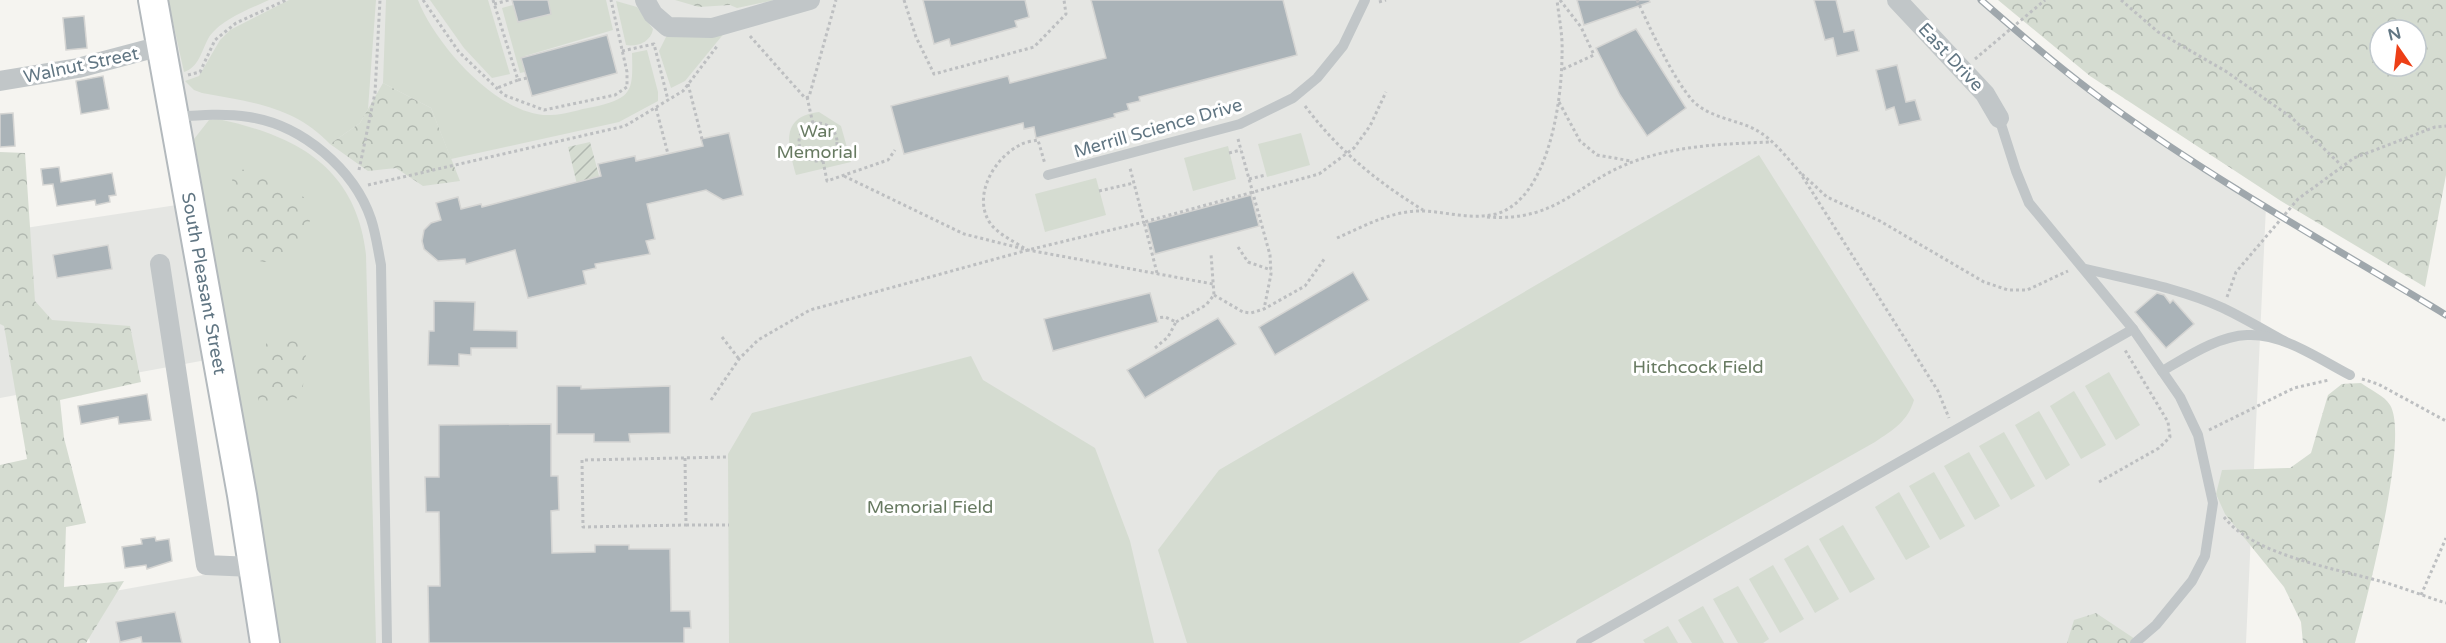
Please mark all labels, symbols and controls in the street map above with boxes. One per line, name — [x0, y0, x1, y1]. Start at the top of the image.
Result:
street label: East Drive — [1914, 18, 1988, 96]
north arrow — [2368, 18, 2428, 78]
text: N — [2386, 23, 2403, 46]
street label: Walnut Street — [22, 42, 141, 88]
street label: Merrill Science Drive — [1071, 93, 1245, 163]
park label: War Memorial — [777, 120, 857, 163]
street label: South Pleasant Street — [177, 190, 231, 377]
park label: Hitchcock Field — [1632, 356, 1764, 378]
park label: Memorial Field — [867, 496, 993, 518]

